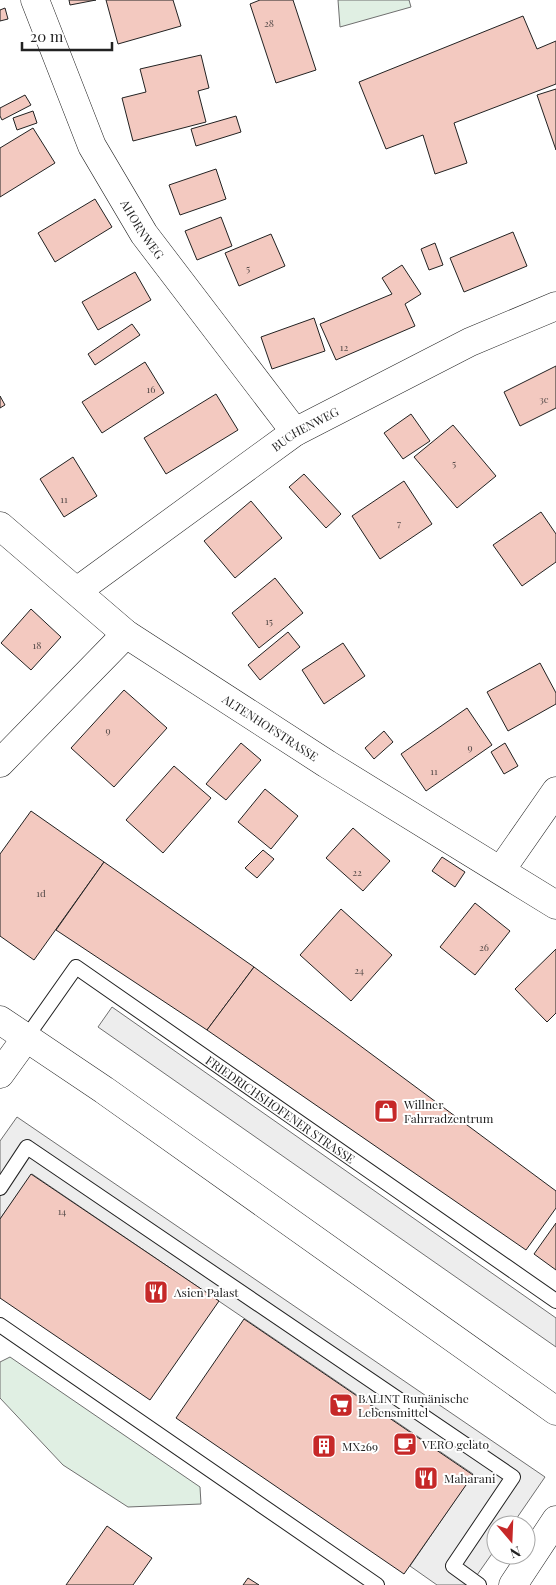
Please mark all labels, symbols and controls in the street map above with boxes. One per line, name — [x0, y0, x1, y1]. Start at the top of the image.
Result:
house number: 28 — [264, 16, 274, 30]
scale bar — [22, 20, 112, 52]
text: 20 m — [30, 26, 64, 46]
street label: AHORNWEG — [117, 196, 168, 262]
house number: 5 — [246, 261, 250, 275]
house number: 12 — [340, 340, 348, 354]
house number: 16 — [147, 382, 155, 396]
house number: 3c — [539, 392, 549, 406]
street label: BUCHENWEG — [268, 403, 342, 455]
house number: 5 — [452, 456, 456, 470]
house number: 11 — [60, 492, 68, 506]
house number: 7 — [397, 516, 401, 530]
house number: 15 — [265, 614, 273, 628]
house number: 18 — [33, 638, 41, 652]
street label: ALTENHOFSTRASSE — [219, 690, 321, 764]
house number: 9 — [105, 723, 111, 737]
house number: 9 — [467, 740, 473, 754]
house number: 11 — [430, 764, 438, 778]
house number: 22 — [352, 865, 362, 879]
house number: 1d — [36, 886, 46, 900]
house number: 26 — [479, 940, 489, 954]
house number: 24 — [354, 963, 364, 977]
street label: FRIEDRICHSHOFENER STRASSE — [203, 1052, 358, 1167]
place label: Willner Fahrradzentrum — [403, 1096, 494, 1126]
shop icon: Willner Fahrradzentrum — [373, 1098, 399, 1124]
house number: 14 — [58, 1204, 66, 1218]
restaurant icon: Asien Palast — [143, 1279, 169, 1305]
place label: Asien Palast — [173, 1284, 239, 1300]
place label: BALINT Rumänische Lebensmittel — [358, 1390, 469, 1420]
supermarket icon: BALINT Rumänische Lebensmittel — [328, 1392, 354, 1418]
cafe icon: VERO gelato — [392, 1431, 418, 1457]
building icon: MX269 — [311, 1433, 337, 1459]
place label: VERO gelato — [421, 1436, 489, 1452]
place label: MX269 — [342, 1438, 378, 1454]
restaurant icon: Maharani — [413, 1465, 439, 1491]
place label: Maharani — [444, 1470, 496, 1486]
north arrow — [486, 1515, 536, 1565]
text: N — [508, 1542, 523, 1563]

